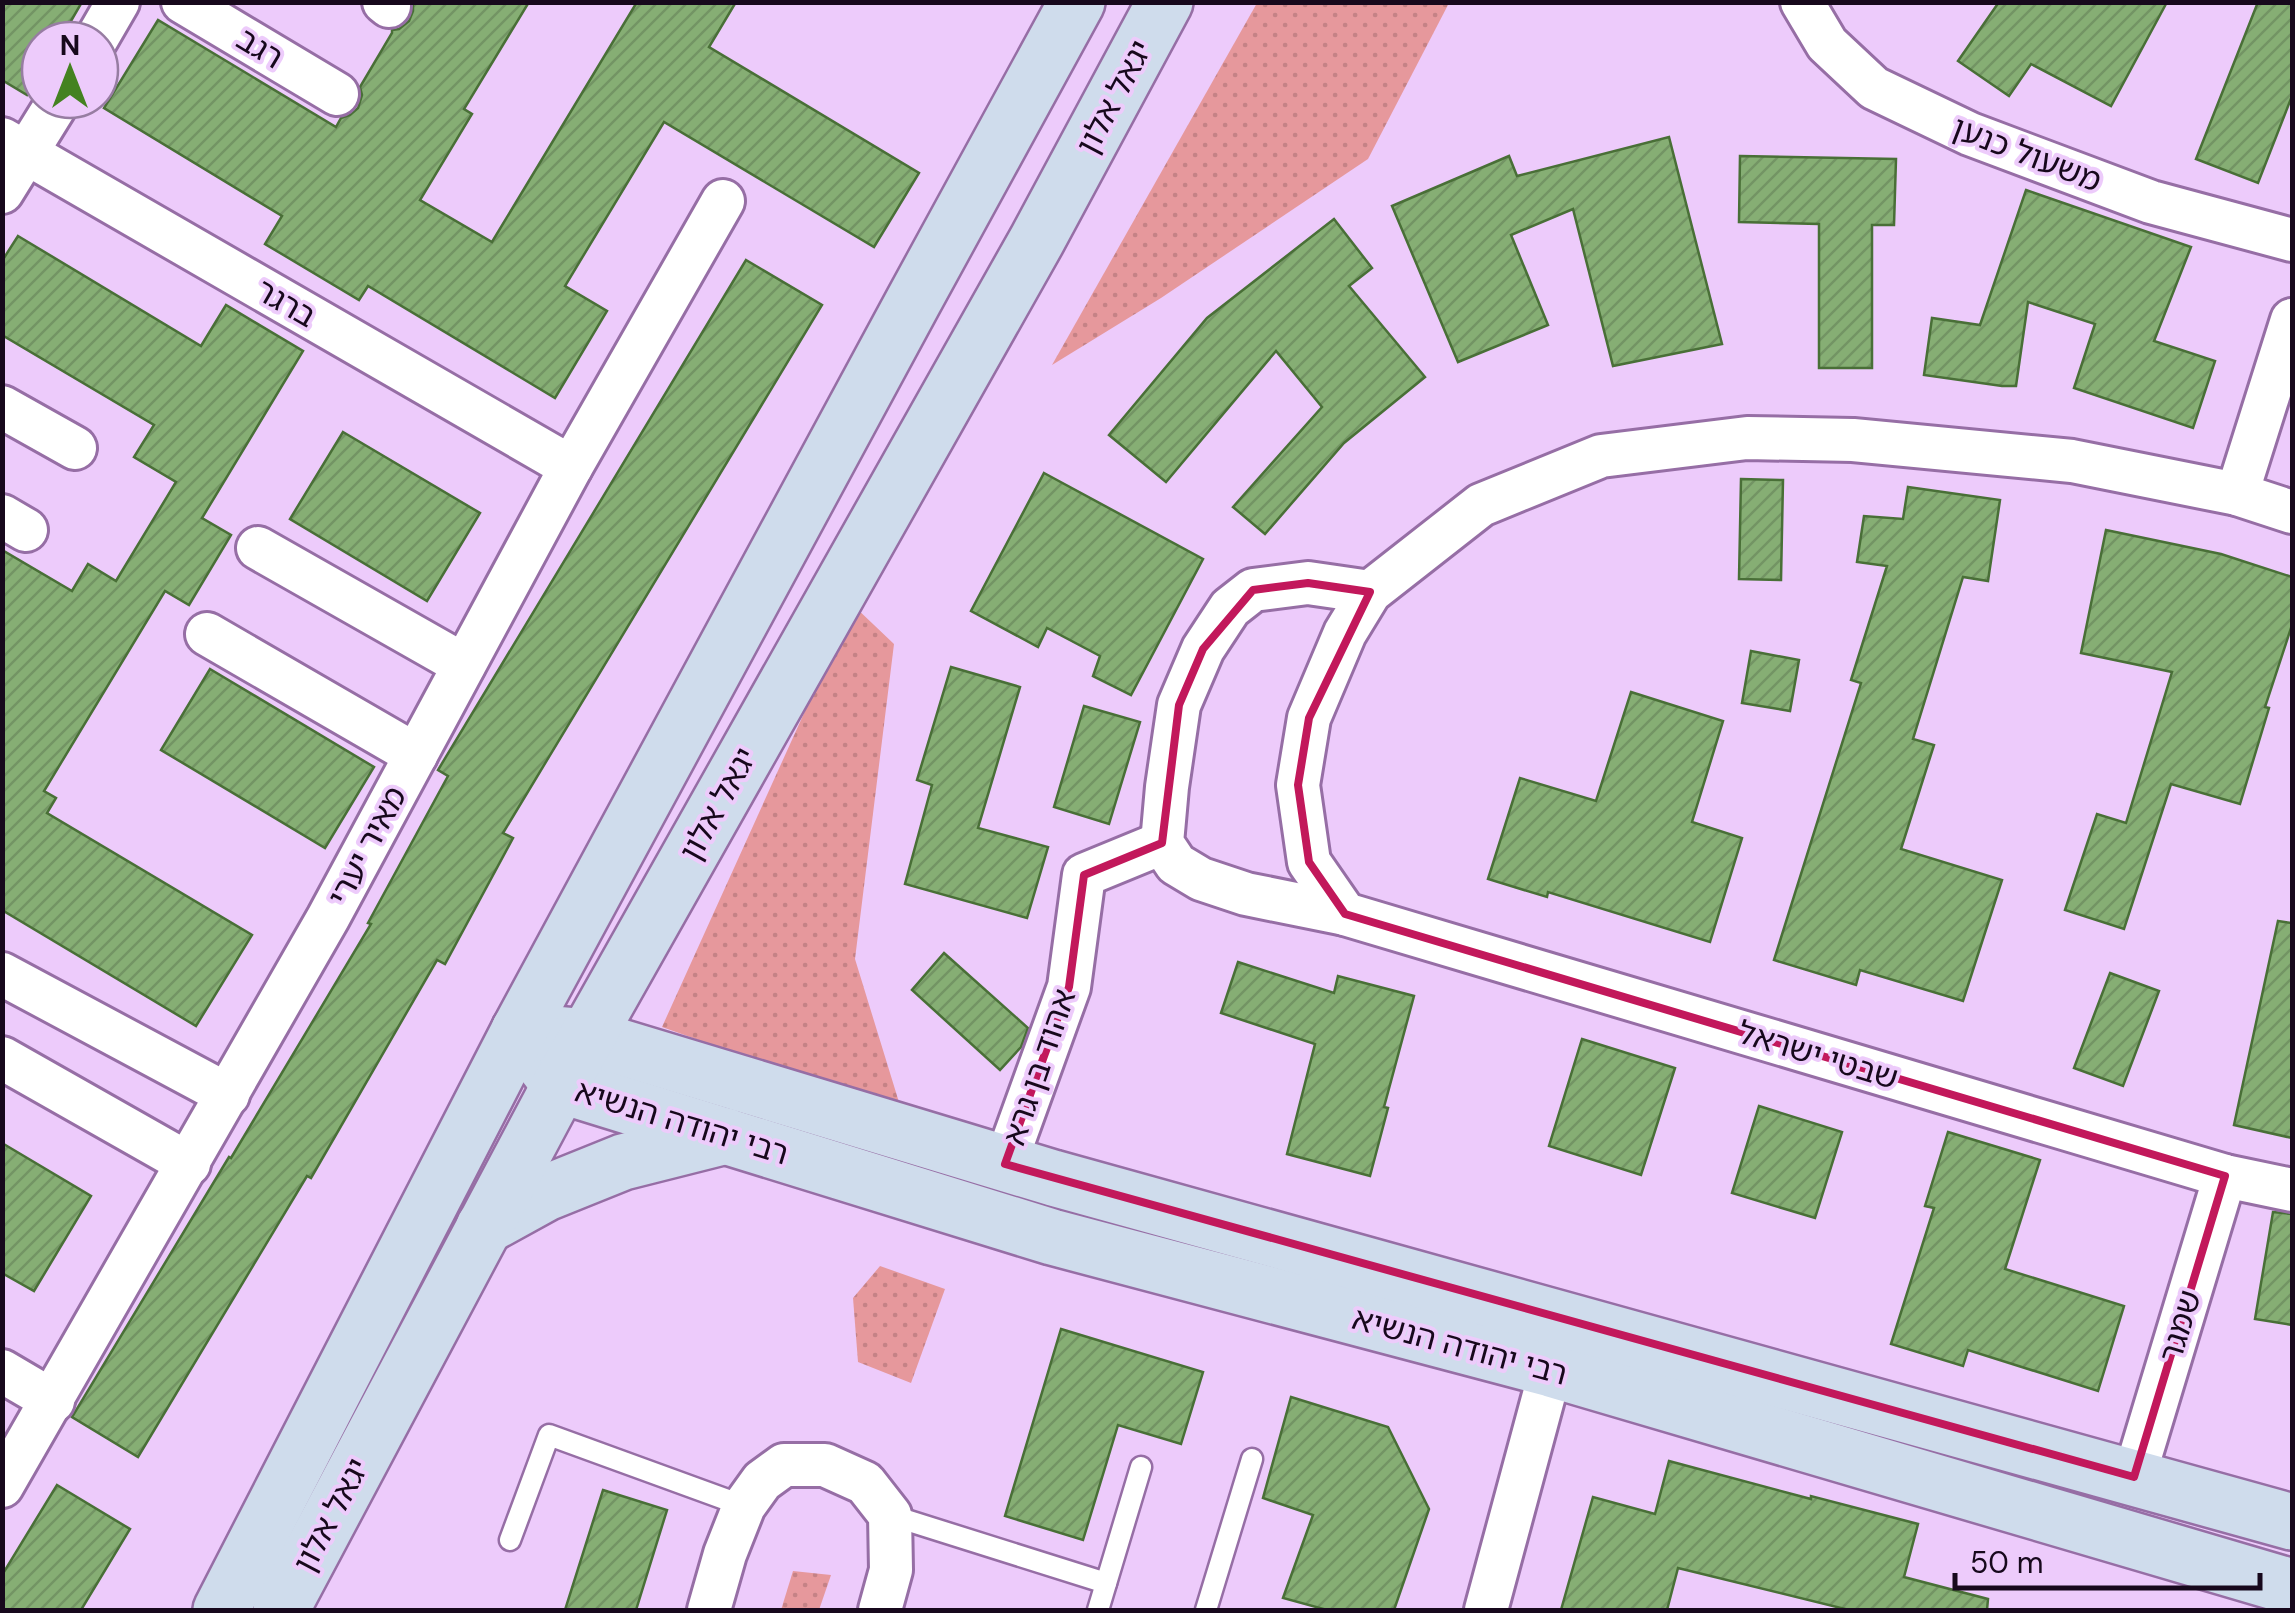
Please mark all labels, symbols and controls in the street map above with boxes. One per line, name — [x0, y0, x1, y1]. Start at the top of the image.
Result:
street label: רגב — [229, 18, 291, 78]
north arrow — [20, 20, 120, 120]
text: N — [60, 27, 80, 64]
street label: יגאל אלון — [1066, 33, 1162, 161]
street label: משעול כנען — [1946, 106, 2108, 202]
street label: ברגר — [248, 269, 324, 337]
street label: יגאל אלון — [670, 740, 766, 868]
street label: מאיר יערי — [318, 779, 416, 913]
street label: אהוד בן גרא — [993, 984, 1085, 1150]
street label: שבטי ישראל — [1733, 1011, 1903, 1099]
street label: רבי יהודה הנשיא — [570, 1070, 794, 1174]
street label: שמגר — [2149, 1285, 2211, 1367]
street label: רבי יהודה הנשיא — [1348, 1297, 1572, 1395]
street label: יגאל אלון — [283, 1451, 379, 1579]
scale bar — [1955, 1528, 2260, 1590]
text: 50 m — [1970, 1543, 2044, 1582]

